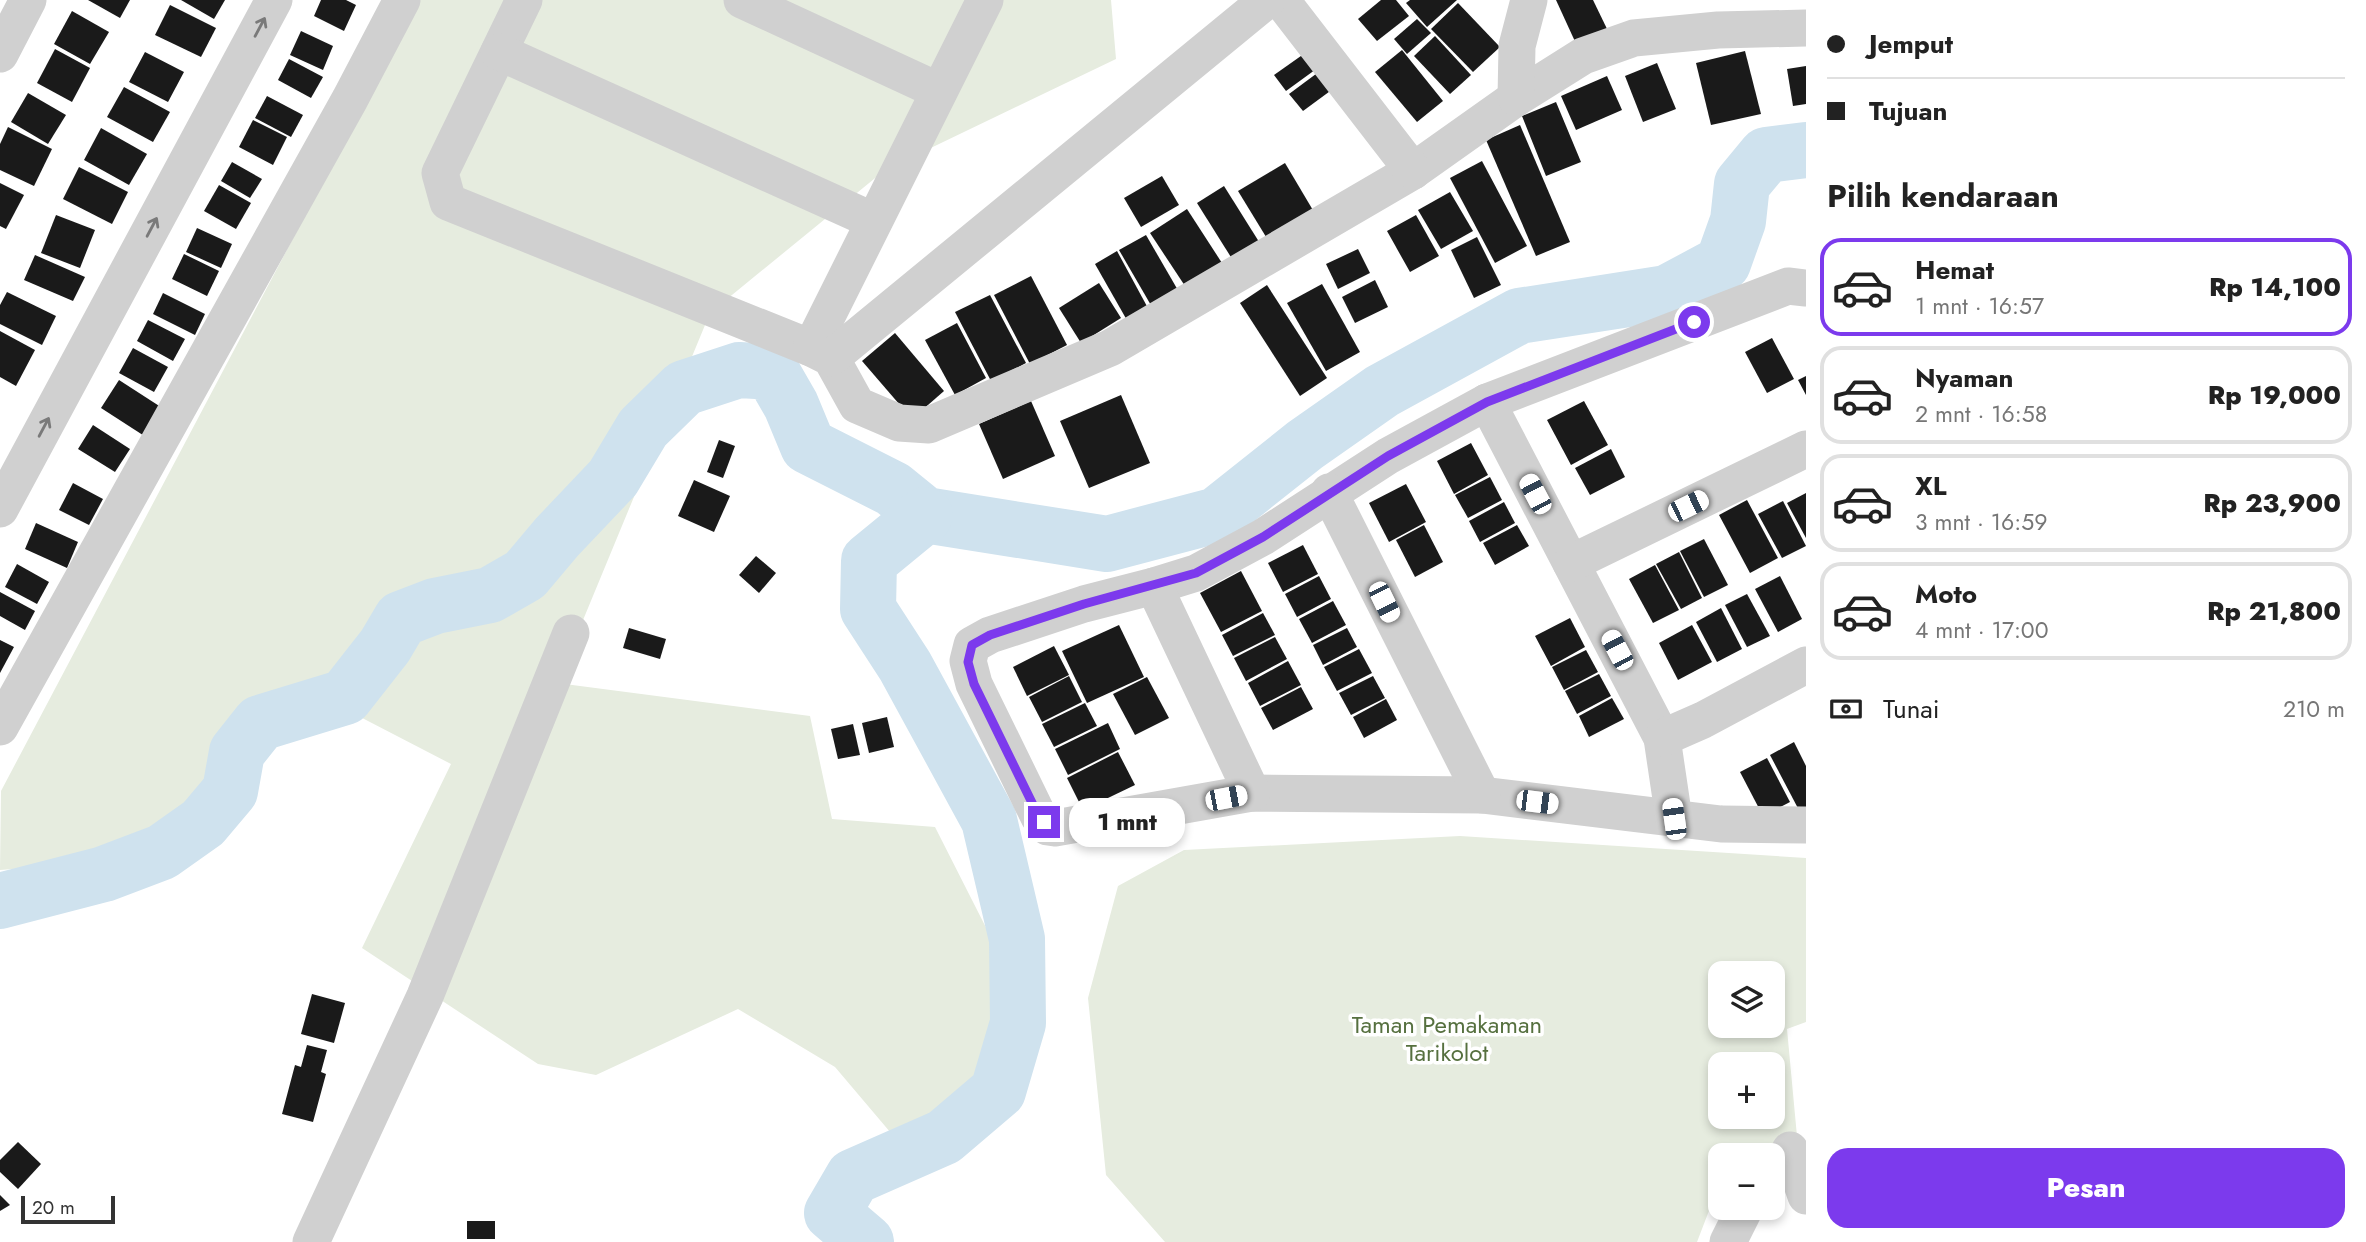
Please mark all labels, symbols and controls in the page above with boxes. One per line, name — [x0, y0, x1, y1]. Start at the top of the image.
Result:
one-way arrow — [253, 17, 267, 37]
text: Jemput — [1869, 25, 1953, 63]
text: Tujuan — [1869, 92, 1947, 130]
text: Pilih kendaraan — [1827, 173, 2059, 219]
one-way arrow — [146, 217, 159, 238]
text: Hemat — [1915, 251, 1994, 289]
icon: car — [1831, 256, 1894, 319]
text: Rp 14,100 — [2209, 268, 2341, 306]
text: 1 mnt · 16:57 — [1915, 289, 2044, 323]
route start — [1678, 306, 1710, 338]
text: Nyaman — [1915, 359, 2014, 397]
icon: car — [1831, 364, 1894, 427]
text: Rp 19,000 — [2208, 376, 2341, 414]
text: 2 mnt · 16:58 — [1915, 397, 2047, 431]
one-way arrow — [38, 417, 51, 438]
text: XL — [1915, 467, 1947, 505]
car — [1516, 471, 1555, 517]
icon: car — [1831, 472, 1894, 535]
text: Rp 23,900 — [2203, 484, 2341, 522]
car — [1665, 487, 1712, 525]
text: 3 mnt · 16:59 — [1915, 505, 2047, 539]
text: Moto — [1915, 575, 1977, 613]
car — [1366, 579, 1403, 625]
icon: car — [1831, 580, 1894, 643]
text: Rp 21,800 — [2207, 592, 2341, 630]
text: 4 mnt · 17:00 — [1915, 613, 2048, 647]
car — [1598, 627, 1637, 673]
icon: cash — [1827, 690, 1865, 728]
text: Tunai — [1883, 690, 1940, 728]
text: 210 m — [2283, 692, 2345, 726]
car — [1204, 784, 1249, 812]
car — [1515, 789, 1560, 815]
car — [1661, 797, 1688, 841]
callout: 1 mnt — [1068, 798, 1184, 846]
text: 1 mnt — [1097, 805, 1157, 839]
route end — [1028, 806, 1060, 838]
map controls — [1708, 961, 1785, 1220]
button: layers — [1708, 961, 1785, 1038]
park label: Taman Pemakaman Tarikolot — [1352, 1007, 1542, 1070]
button: + — [1708, 1052, 1785, 1129]
button: − — [1708, 1143, 1785, 1220]
button: Pesan — [1827, 1148, 2345, 1228]
scale bar — [21, 1193, 116, 1225]
text: 20 m — [32, 1194, 75, 1221]

